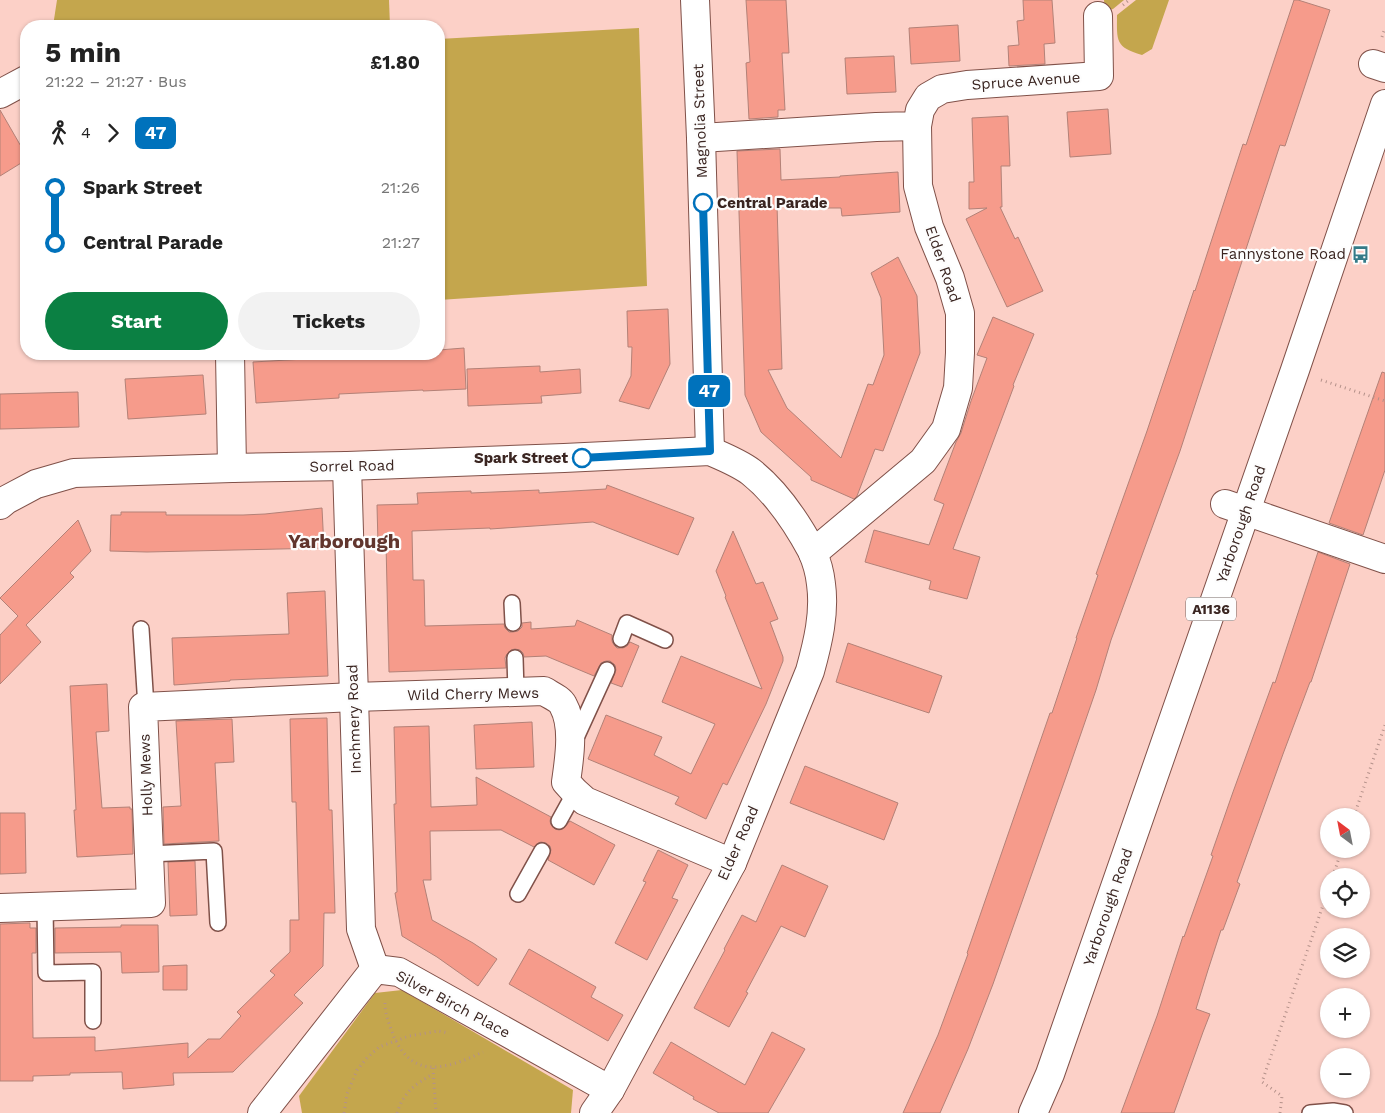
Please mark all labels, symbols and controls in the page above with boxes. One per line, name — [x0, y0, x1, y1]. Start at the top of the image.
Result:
text: 5 min — [45, 36, 121, 69]
text: £1.80 — [370, 51, 420, 74]
street label: Magnolia Street — [689, 63, 711, 179]
street label: Spruce Avenue — [971, 68, 1081, 94]
text: 21:22 – 21:27 · Bus — [45, 72, 187, 91]
icon: walk — [45, 119, 73, 147]
icon: forward — [99, 119, 127, 147]
text: 47 — [145, 122, 166, 143]
text: 4 — [81, 123, 91, 142]
text: Spark Street — [83, 176, 202, 199]
text: 21:26 — [381, 178, 420, 197]
marker: Central Parade — [693, 193, 713, 213]
place label: Central Parade — [717, 194, 828, 212]
street label: Elder Road — [922, 223, 964, 305]
text: Central Parade — [83, 231, 223, 254]
text: 21:27 — [382, 233, 420, 252]
bus stop icon: Fannystone Road — [1350, 244, 1370, 264]
place label: Fannystone Road — [1220, 245, 1346, 263]
button: Start — [45, 292, 228, 350]
button: Tickets — [238, 292, 420, 350]
line badge: 47 — [686, 375, 732, 407]
text: 47 — [698, 380, 720, 401]
marker: Spark Street — [572, 448, 592, 468]
place label: Spark Street — [474, 449, 568, 467]
street label: Sorrel Road — [309, 456, 395, 476]
street label: Yarborough Road — [1212, 463, 1270, 585]
district label: Yarborough — [288, 529, 400, 553]
road number: A1136 — [1186, 598, 1236, 620]
street label: Inchmery Road — [343, 664, 365, 774]
street label: Wild Cherry Mews — [407, 684, 539, 704]
street label: Holly Mews — [136, 733, 156, 817]
street label: Elder Road — [714, 803, 762, 883]
north arrow — [1320, 808, 1370, 858]
map controls — [1320, 808, 1370, 1098]
street label: Yarborough Road — [1079, 846, 1137, 968]
button: locate — [1320, 868, 1370, 918]
button: layers — [1320, 928, 1370, 978]
street label: Silver Birch Place — [393, 966, 513, 1042]
button: + — [1320, 988, 1370, 1038]
button: − — [1320, 1048, 1370, 1098]

